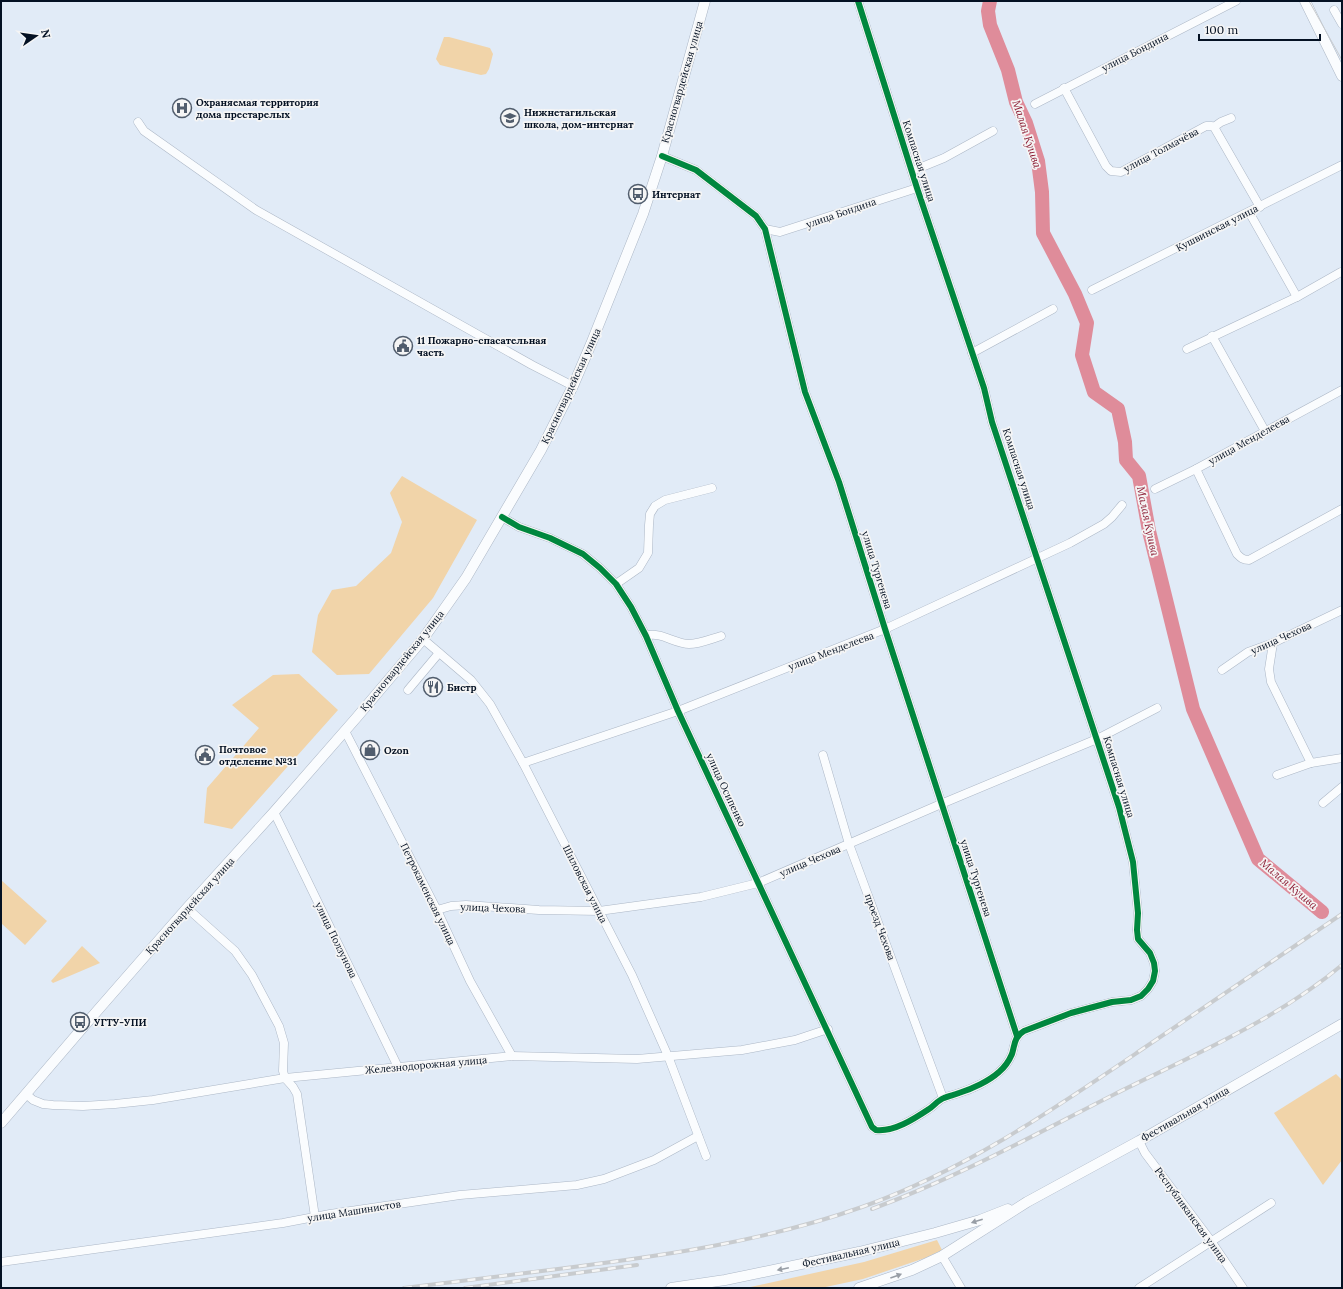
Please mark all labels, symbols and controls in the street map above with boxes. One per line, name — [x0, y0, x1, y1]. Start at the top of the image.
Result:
north arrow — [16, 16, 56, 56]
scale bar — [1199, 16, 1320, 42]
street label: Красногвардейская улица — [658, 19, 706, 145]
text: 100 m — [1205, 22, 1238, 37]
text: N — [38, 28, 54, 40]
street label: улица Бондина — [1099, 30, 1171, 74]
place label: Охраняемая территория дома престарелых — [196, 96, 319, 121]
hospital icon: Охраняемая территория дома престарелых — [171, 97, 193, 119]
water label: Малая Кушва — [1009, 98, 1045, 171]
place label: Нижнетагильская школа, дом-интернат — [524, 106, 634, 131]
school or university icon: Нижнетагильская школа, дом-интернат — [499, 107, 521, 129]
street label: Компасная улица — [900, 119, 938, 203]
street label: улица Толмачёва — [1121, 125, 1201, 175]
bus stop icon: Интернат — [627, 183, 649, 205]
place label: Интернат — [652, 188, 701, 201]
street label: улица Бондина — [804, 195, 878, 231]
street label: Кушвинская улица — [1174, 202, 1260, 254]
street label: Красногвардейская улица — [538, 326, 604, 446]
place label: 11 Пожарно-спасательная часть — [417, 334, 547, 359]
public building icon: 11 Пожарно-спасательная часть — [392, 335, 414, 357]
street label: улица Менделеева — [1206, 412, 1292, 468]
street label: Компасная улица — [1000, 427, 1038, 511]
water label: Малая Кушва — [1134, 485, 1162, 558]
street label: улица Тургенева — [859, 529, 895, 611]
street label: Красногвардейская улица — [357, 608, 447, 714]
street label: улица Чехова — [1249, 619, 1313, 657]
street label: улица Менделеева — [786, 629, 876, 673]
restaurant icon: Бистр — [422, 676, 444, 698]
place label: Бистр — [447, 681, 477, 694]
street label: Компасная улица — [1100, 735, 1138, 819]
shop icon: Ozon — [359, 739, 381, 761]
place label: Почтовое отделение №31 — [219, 743, 297, 768]
public building icon: Почтовое отделение №31 — [194, 744, 216, 766]
place label: Ozon — [384, 744, 409, 757]
street label: улица Осипенко — [703, 751, 749, 829]
street label: улица Тургенева — [957, 838, 995, 918]
street label: Петрокаменская улица — [398, 841, 458, 947]
street label: улица Чехова — [777, 842, 843, 880]
street label: Шиловская улица — [560, 843, 610, 925]
street label: Красногвардейская улица — [143, 855, 237, 957]
water label: Малая Кушва — [1257, 856, 1321, 913]
street label: проезд Чехова — [862, 892, 898, 962]
street label: улица Ползунова — [312, 900, 360, 980]
street label: улица Чехова — [460, 900, 526, 916]
bus stop icon: УГТУ-УПИ — [69, 1011, 91, 1033]
place label: УГТУ-УПИ — [94, 1016, 147, 1029]
street label: Железнодорожная улица — [364, 1053, 488, 1077]
street label: Фестивальная улица — [1139, 1083, 1231, 1145]
street label: Республиканская улица — [1152, 1165, 1230, 1265]
street label: улица Машинистов — [307, 1197, 401, 1225]
one-way arrow — [971, 1218, 983, 1224]
street label: Фестивальная улица — [801, 1235, 901, 1271]
one-way arrow — [777, 1266, 789, 1272]
one-way arrow — [890, 1272, 902, 1278]

